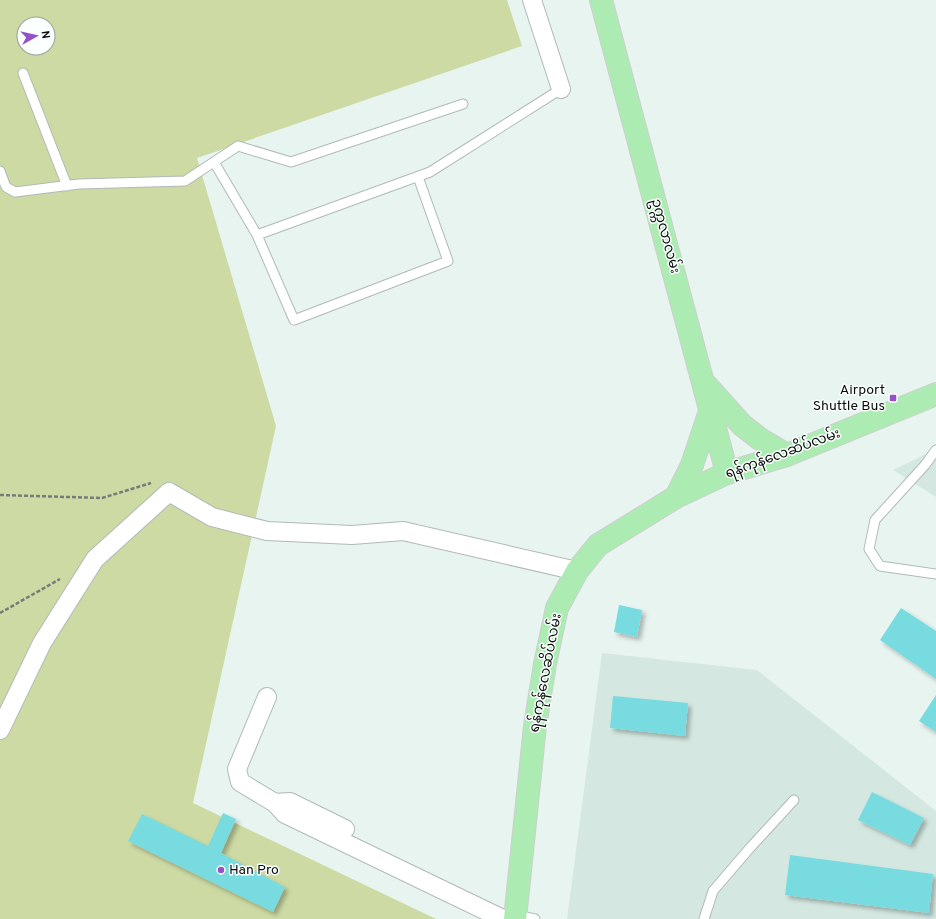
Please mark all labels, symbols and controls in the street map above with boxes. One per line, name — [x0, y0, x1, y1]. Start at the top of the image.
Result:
north arrow — [16, 16, 56, 56]
text: N — [37, 30, 52, 40]
street label: ဥက္ကလာလမ်း — [645, 196, 686, 276]
place label: Airport Shuttle Bus — [813, 382, 885, 415]
marker: Airport Shuttle Bus — [888, 393, 898, 403]
street label: ရန်ကုန်လေဆိပ်လမ်း — [722, 422, 843, 485]
street label: ရန်ကုန်လေဆိပ်လမ်း — [523, 611, 568, 734]
place label: Han Pro — [229, 862, 279, 879]
marker: Han Pro — [216, 865, 226, 875]

